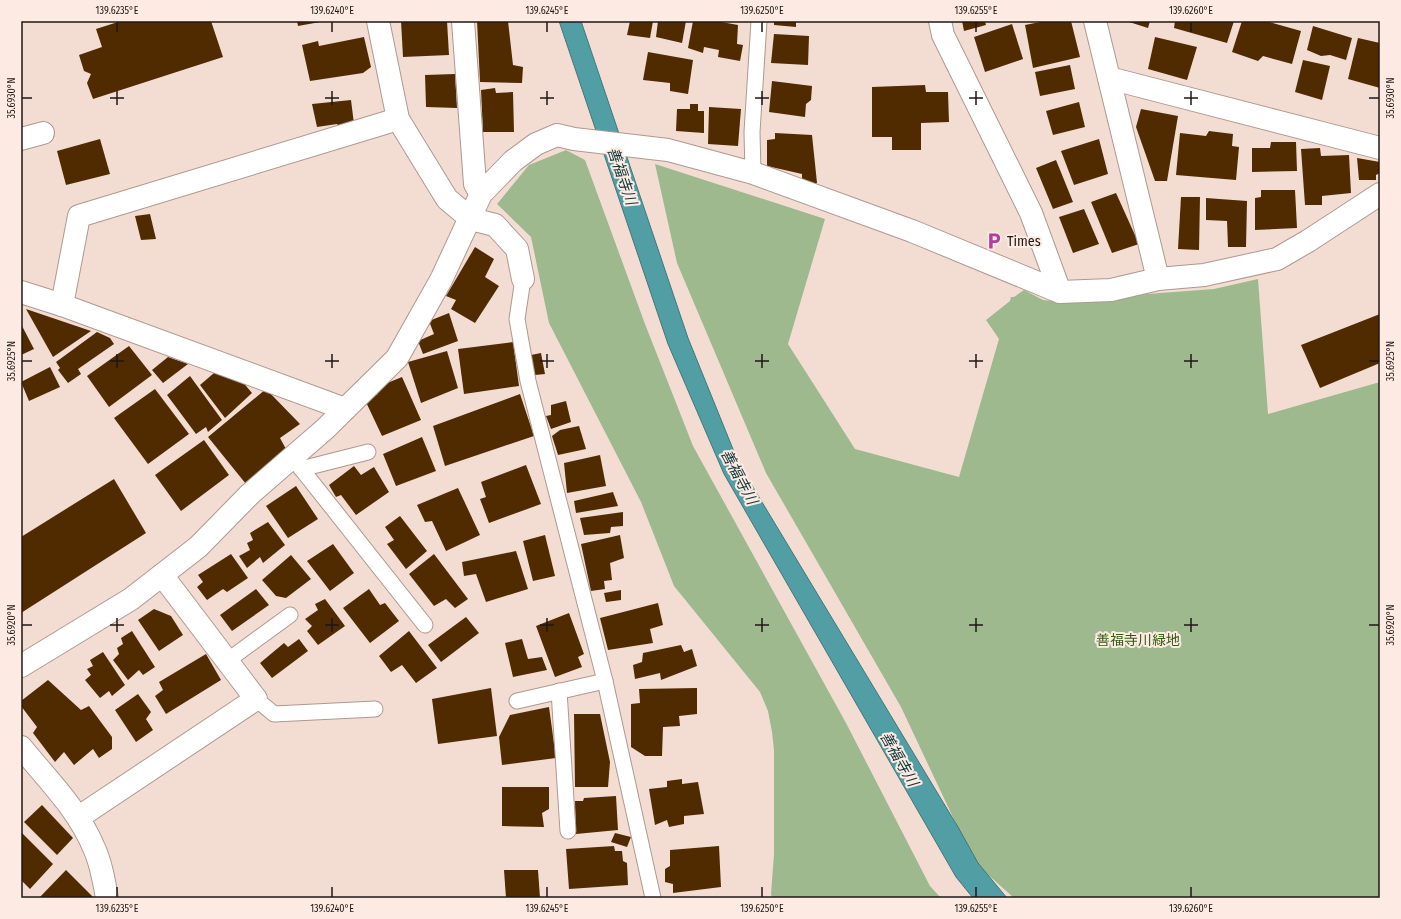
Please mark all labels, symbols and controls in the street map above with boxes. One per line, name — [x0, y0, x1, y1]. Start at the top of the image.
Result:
text: 139.6235°E — [96, 5, 139, 17]
text: 139.6240°E — [310, 5, 354, 17]
text: 139.6245°E — [526, 5, 569, 17]
text: 139.6250°E — [740, 5, 784, 17]
text: 139.6255°E — [955, 5, 998, 17]
text: 139.6260°E — [1169, 5, 1213, 17]
text: 35.6930°N — [6, 77, 18, 119]
text: 35.6930°N — [1385, 77, 1397, 119]
water label: 善福寺川 — [604, 145, 641, 209]
parking icon: Times — [984, 231, 1004, 251]
place label: Times — [1007, 233, 1041, 250]
text: 35.6925°N — [6, 341, 18, 381]
text: 35.6925°N — [1385, 341, 1397, 381]
water label: 善福寺川 — [717, 446, 762, 509]
text: 35.6920°N — [6, 604, 18, 646]
text: 35.6920°N — [1385, 604, 1397, 646]
park label: 善福寺川緑地 — [1096, 632, 1180, 649]
water label: 善福寺川 — [876, 729, 923, 791]
text: 139.6235°E — [96, 903, 139, 915]
text: 139.6240°E — [310, 903, 354, 915]
text: 139.6245°E — [526, 903, 569, 915]
text: 139.6250°E — [740, 903, 784, 915]
text: 139.6255°E — [955, 903, 998, 915]
text: 139.6260°E — [1169, 903, 1213, 915]

